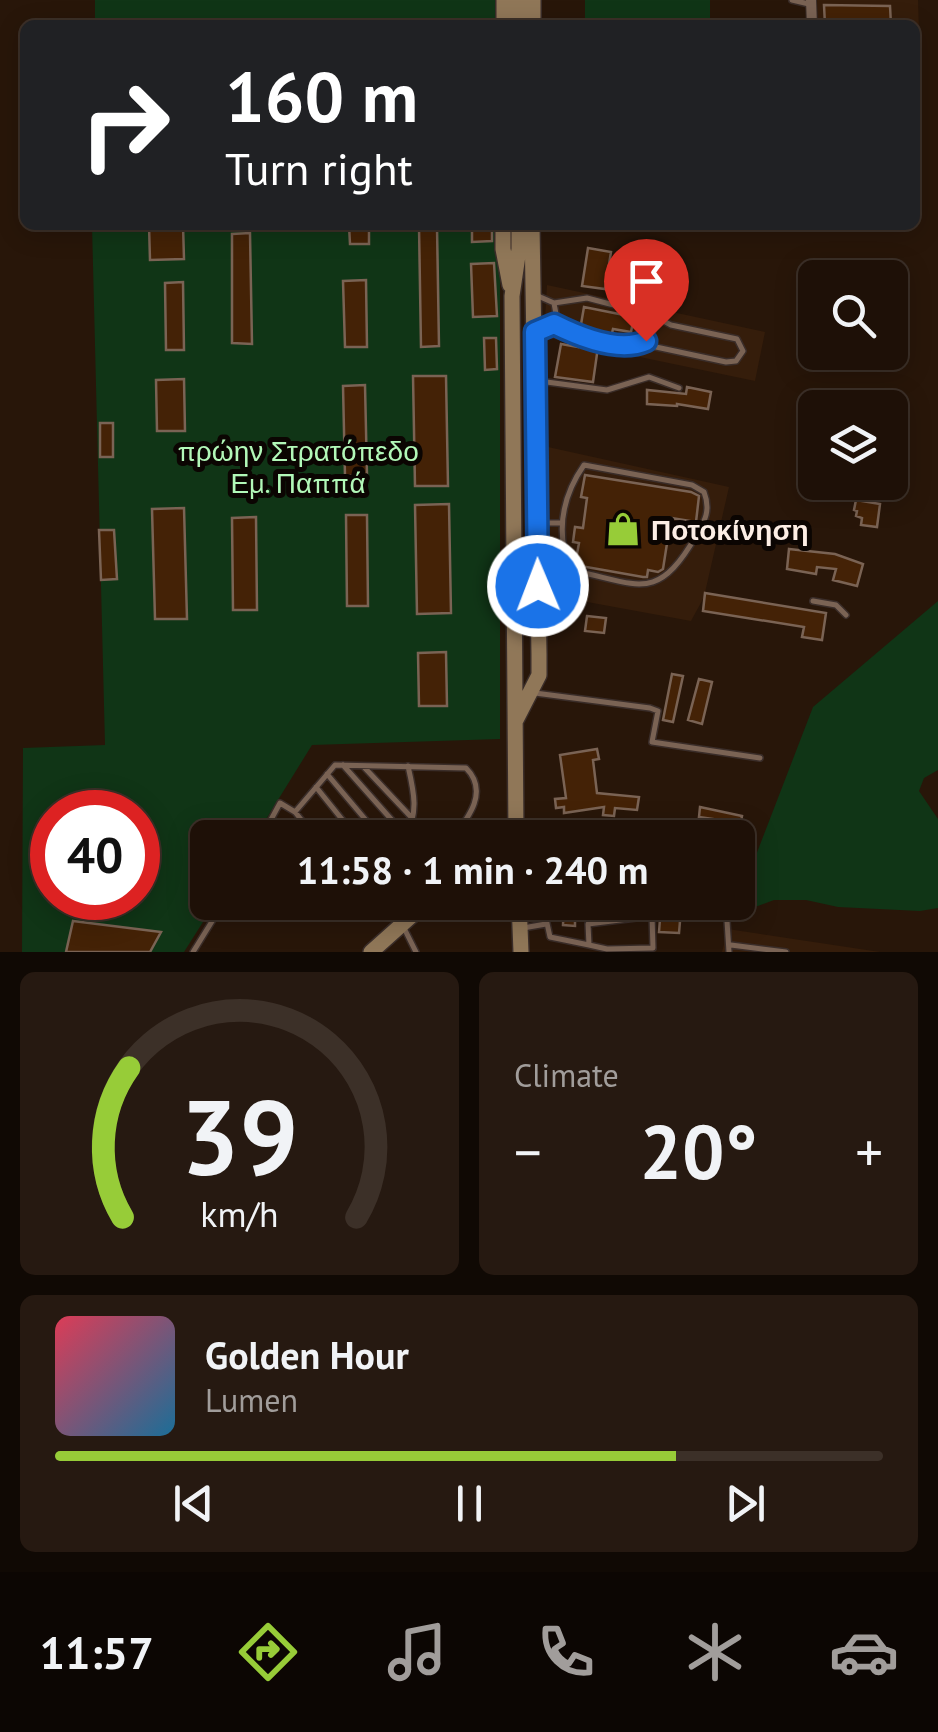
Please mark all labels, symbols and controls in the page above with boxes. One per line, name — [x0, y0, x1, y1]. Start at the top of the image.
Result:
text: 160 m — [225, 51, 418, 141]
icon: right — [60, 60, 190, 190]
text: Turn right — [225, 139, 413, 197]
pin — [604, 239, 689, 342]
icon: arrive — [619, 254, 674, 309]
map controls — [798, 260, 908, 500]
button: search — [798, 260, 908, 370]
button: layers — [798, 390, 908, 500]
park label: πρώην Στρατόπεδο Εμ. Παππά — [177, 432, 419, 501]
shop icon: Ποτοκίνηση — [604, 510, 642, 548]
place label: Ποτοκίνηση — [651, 511, 809, 548]
position arrow — [486, 534, 590, 638]
speed limit sign: 40 — [30, 790, 160, 920]
text: 11:58 · 1 min · 240 m — [297, 845, 648, 894]
text: Climate — [514, 1054, 619, 1096]
text: 39 — [181, 1069, 298, 1204]
text: 20° — [640, 1103, 757, 1200]
text: − — [514, 1116, 542, 1187]
text: + — [855, 1116, 883, 1187]
text: km/h — [200, 1191, 279, 1237]
text: Golden Hour — [205, 1330, 409, 1379]
text: Lumen — [205, 1379, 298, 1421]
icon: previous — [166, 1476, 221, 1531]
icon: pause — [442, 1476, 497, 1531]
icon: next — [718, 1476, 773, 1531]
icon: directions — [233, 1617, 303, 1687]
icon: music — [382, 1617, 452, 1687]
icon: phone — [531, 1617, 601, 1687]
icon: climate — [680, 1617, 750, 1687]
icon: car — [829, 1617, 899, 1687]
text: 11:57 — [39, 1623, 154, 1681]

